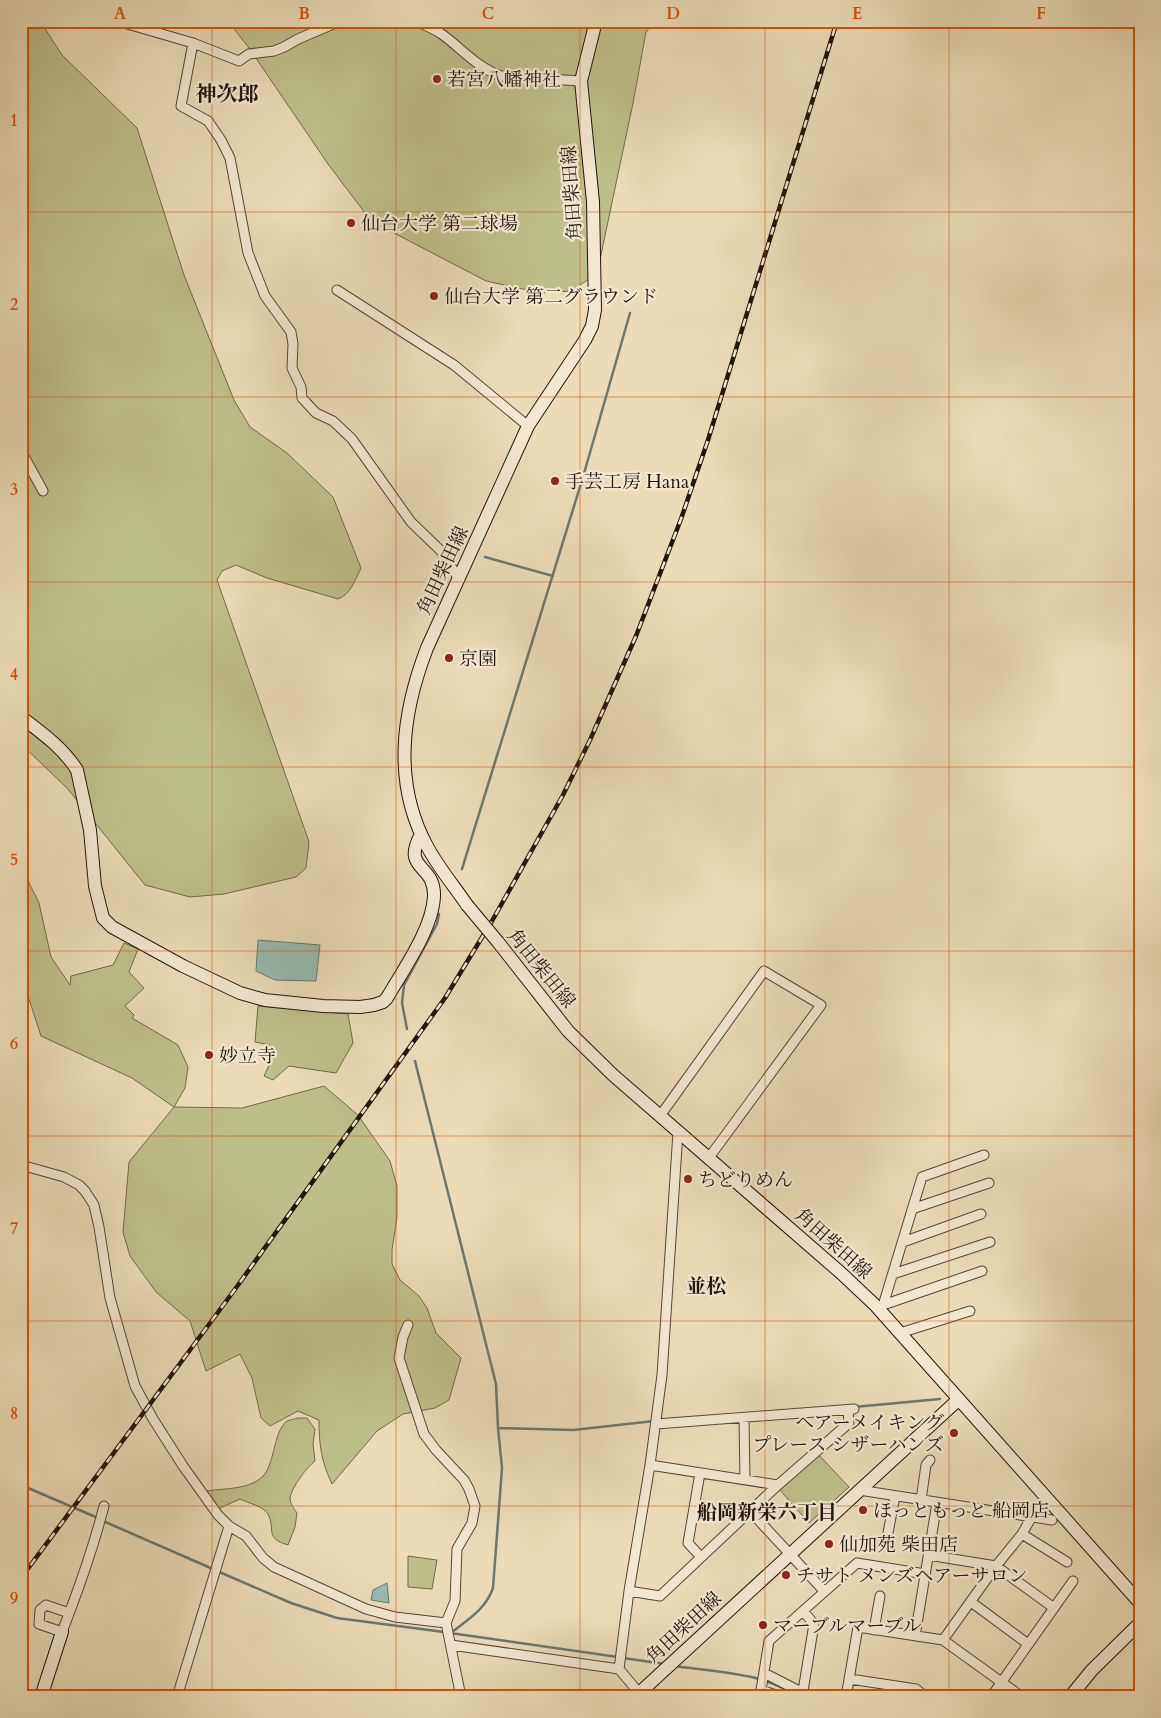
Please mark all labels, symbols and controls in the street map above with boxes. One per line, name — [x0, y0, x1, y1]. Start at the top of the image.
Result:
text: A — [114, 3, 126, 25]
text: B — [298, 3, 310, 25]
text: C — [482, 3, 494, 25]
text: D — [666, 3, 680, 25]
text: E — [852, 3, 862, 25]
text: F — [1036, 3, 1046, 25]
place label: 若宮八幡神社 — [447, 67, 561, 93]
marker: 若宮八幡神社 — [431, 73, 443, 85]
district label: 神次郎 — [196, 80, 259, 109]
text: 1 — [10, 110, 18, 132]
street label: 角田柴田線 — [556, 145, 588, 241]
place label: 仙台大学 第二球場 — [361, 211, 518, 237]
marker: 仙台大学 第二球場 — [345, 217, 357, 229]
place label: 仙台大学 第二グラウンド — [444, 284, 658, 310]
marker: 仙台大学 第二グラウンド — [428, 290, 440, 302]
text: 2 — [10, 294, 18, 316]
place label: 手芸工房 Hana — [565, 469, 689, 495]
marker: 手芸工房 Hana — [549, 475, 561, 487]
text: 3 — [10, 479, 18, 501]
street label: 角田柴田線 — [411, 522, 475, 619]
place label: 京園 — [459, 646, 497, 672]
marker: 京園 — [443, 652, 455, 664]
text: 4 — [10, 664, 18, 686]
text: 5 — [10, 849, 18, 871]
street label: 角田柴田線 — [501, 924, 581, 1014]
text: 6 — [10, 1033, 18, 1055]
place label: 妙立寺 — [219, 1043, 276, 1069]
marker: 妙立寺 — [203, 1049, 215, 1061]
place label: ちどりめん — [698, 1167, 793, 1193]
marker: ちどりめん — [682, 1173, 694, 1185]
street label: 角田柴田線 — [789, 1202, 877, 1285]
text: 7 — [10, 1218, 18, 1240]
district label: 並松 — [686, 1273, 726, 1300]
text: 8 — [10, 1403, 18, 1425]
place label: ヘアーメイキング プレース シザーハンズ — [752, 1410, 944, 1458]
marker: ヘアーメイキング プレース シザーハンズ — [948, 1427, 960, 1439]
place label: ほっともっと 船岡店 — [873, 1498, 1049, 1524]
district label: 船岡新栄六丁目 — [697, 1499, 837, 1526]
marker: ほっともっと 船岡店 — [857, 1504, 869, 1516]
place label: 仙加苑 柴田店 — [839, 1532, 958, 1558]
marker: 仙加苑 柴田店 — [823, 1538, 835, 1550]
place label: チサト メンズヘアーサロン — [796, 1563, 1027, 1589]
marker: チサト メンズヘアーサロン — [780, 1569, 792, 1581]
street label: 角田柴田線 — [640, 1586, 727, 1670]
text: 9 — [10, 1588, 18, 1610]
place label: マーブルマーブル — [773, 1613, 922, 1639]
marker: マーブルマーブル — [757, 1619, 769, 1631]

